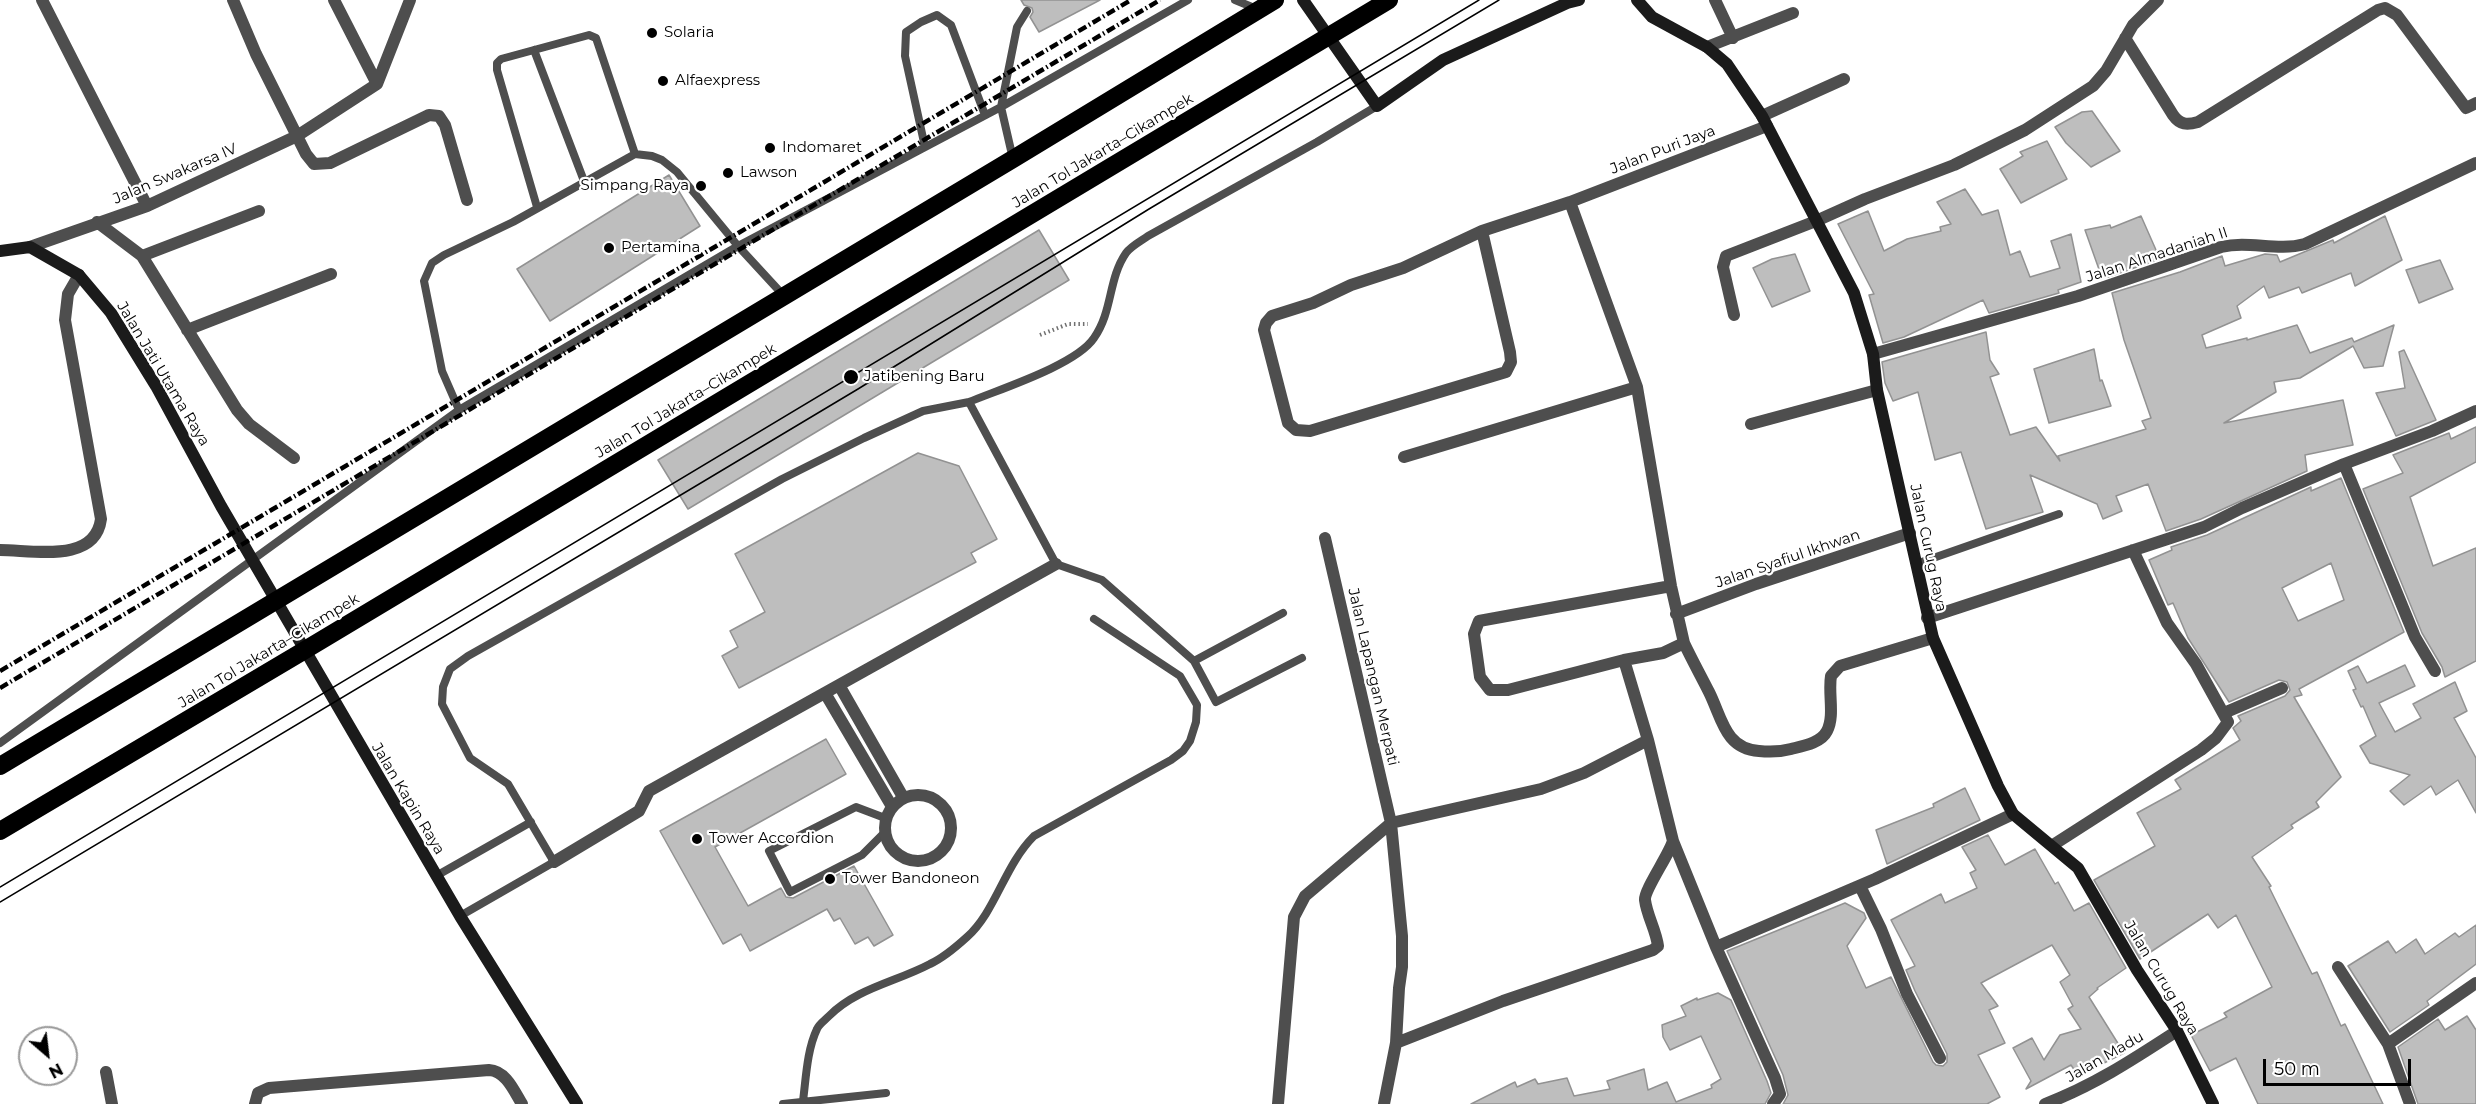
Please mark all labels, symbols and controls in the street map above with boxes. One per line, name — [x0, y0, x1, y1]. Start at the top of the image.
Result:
place label: Solaria — [664, 24, 714, 42]
marker: Solaria — [645, 26, 659, 40]
place label: Alfaexpress — [675, 72, 760, 90]
marker: Alfaexpress — [656, 74, 670, 88]
street label: Jalan Tol Jakarta–Cikampek — [1009, 90, 1197, 212]
street label: Jalan Puri Jaya — [1608, 122, 1718, 178]
place label: Indomaret — [782, 139, 862, 157]
street label: Jalan Swakarsa IV — [110, 140, 240, 208]
marker: Indomaret — [763, 141, 777, 155]
place label: Lawson — [740, 164, 797, 182]
marker: Lawson — [721, 166, 735, 180]
place label: Simpang Raya — [580, 177, 689, 195]
marker: Simpang Raya — [694, 179, 708, 193]
street label: Jalan Almadaniah II — [2084, 224, 2230, 286]
place label: Pertamina — [621, 239, 700, 257]
marker: Pertamina — [602, 241, 616, 255]
street label: Jalan Jati Utama Raya — [113, 299, 213, 449]
street label: Jalan Tol Jakarta–Cikampek — [592, 340, 780, 462]
marker: Jatibening Baru — [842, 368, 860, 386]
place label: Jatibening Baru — [864, 368, 984, 386]
street label: Jalan Curug Raya — [1906, 483, 1950, 613]
street label: Jalan Syafiul Ikhwan — [1713, 526, 1863, 592]
street label: Jalan Lapangan Merpati — [1344, 586, 1402, 768]
street label: Jalan Tol Jakarta–Cikampek — [175, 590, 363, 712]
street label: Jalan Kapin Raya — [368, 740, 448, 858]
place label: Tower Accordion — [709, 830, 834, 848]
marker: Tower Accordion — [690, 832, 704, 846]
place label: Tower Bandoneon — [842, 870, 980, 888]
marker: Tower Bandoneon — [823, 872, 837, 886]
street label: Jalan Curug Raya — [2120, 918, 2202, 1038]
north arrow — [18, 1026, 78, 1086]
street label: Jalan Madu — [2063, 1028, 2147, 1086]
scale bar — [2266, 1047, 2414, 1085]
text: 50 m — [2274, 1058, 2320, 1080]
text: N — [46, 1059, 66, 1082]

